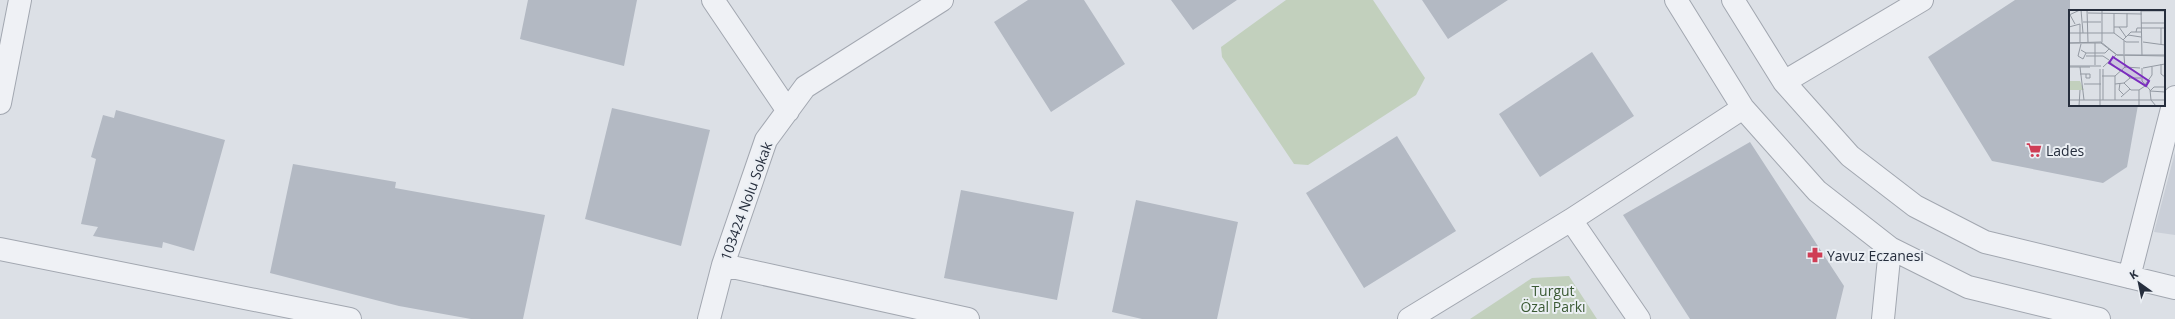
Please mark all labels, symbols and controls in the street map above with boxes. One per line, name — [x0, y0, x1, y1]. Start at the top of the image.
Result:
inset map — [2069, 10, 2165, 106]
street label: 103424 Nolu Sokak — [716, 138, 777, 263]
supermarket icon: Lades — [2025, 141, 2043, 159]
place label: Lades — [2046, 141, 2085, 160]
pharmacy icon: Yavuz Eczanesi — [1806, 246, 1824, 264]
place label: Yavuz Eczanesi — [1827, 246, 1924, 265]
north arrow — [2119, 263, 2159, 303]
text: K — [2126, 266, 2141, 282]
park label: Turgut Özal Parkı — [1520, 281, 1586, 316]

